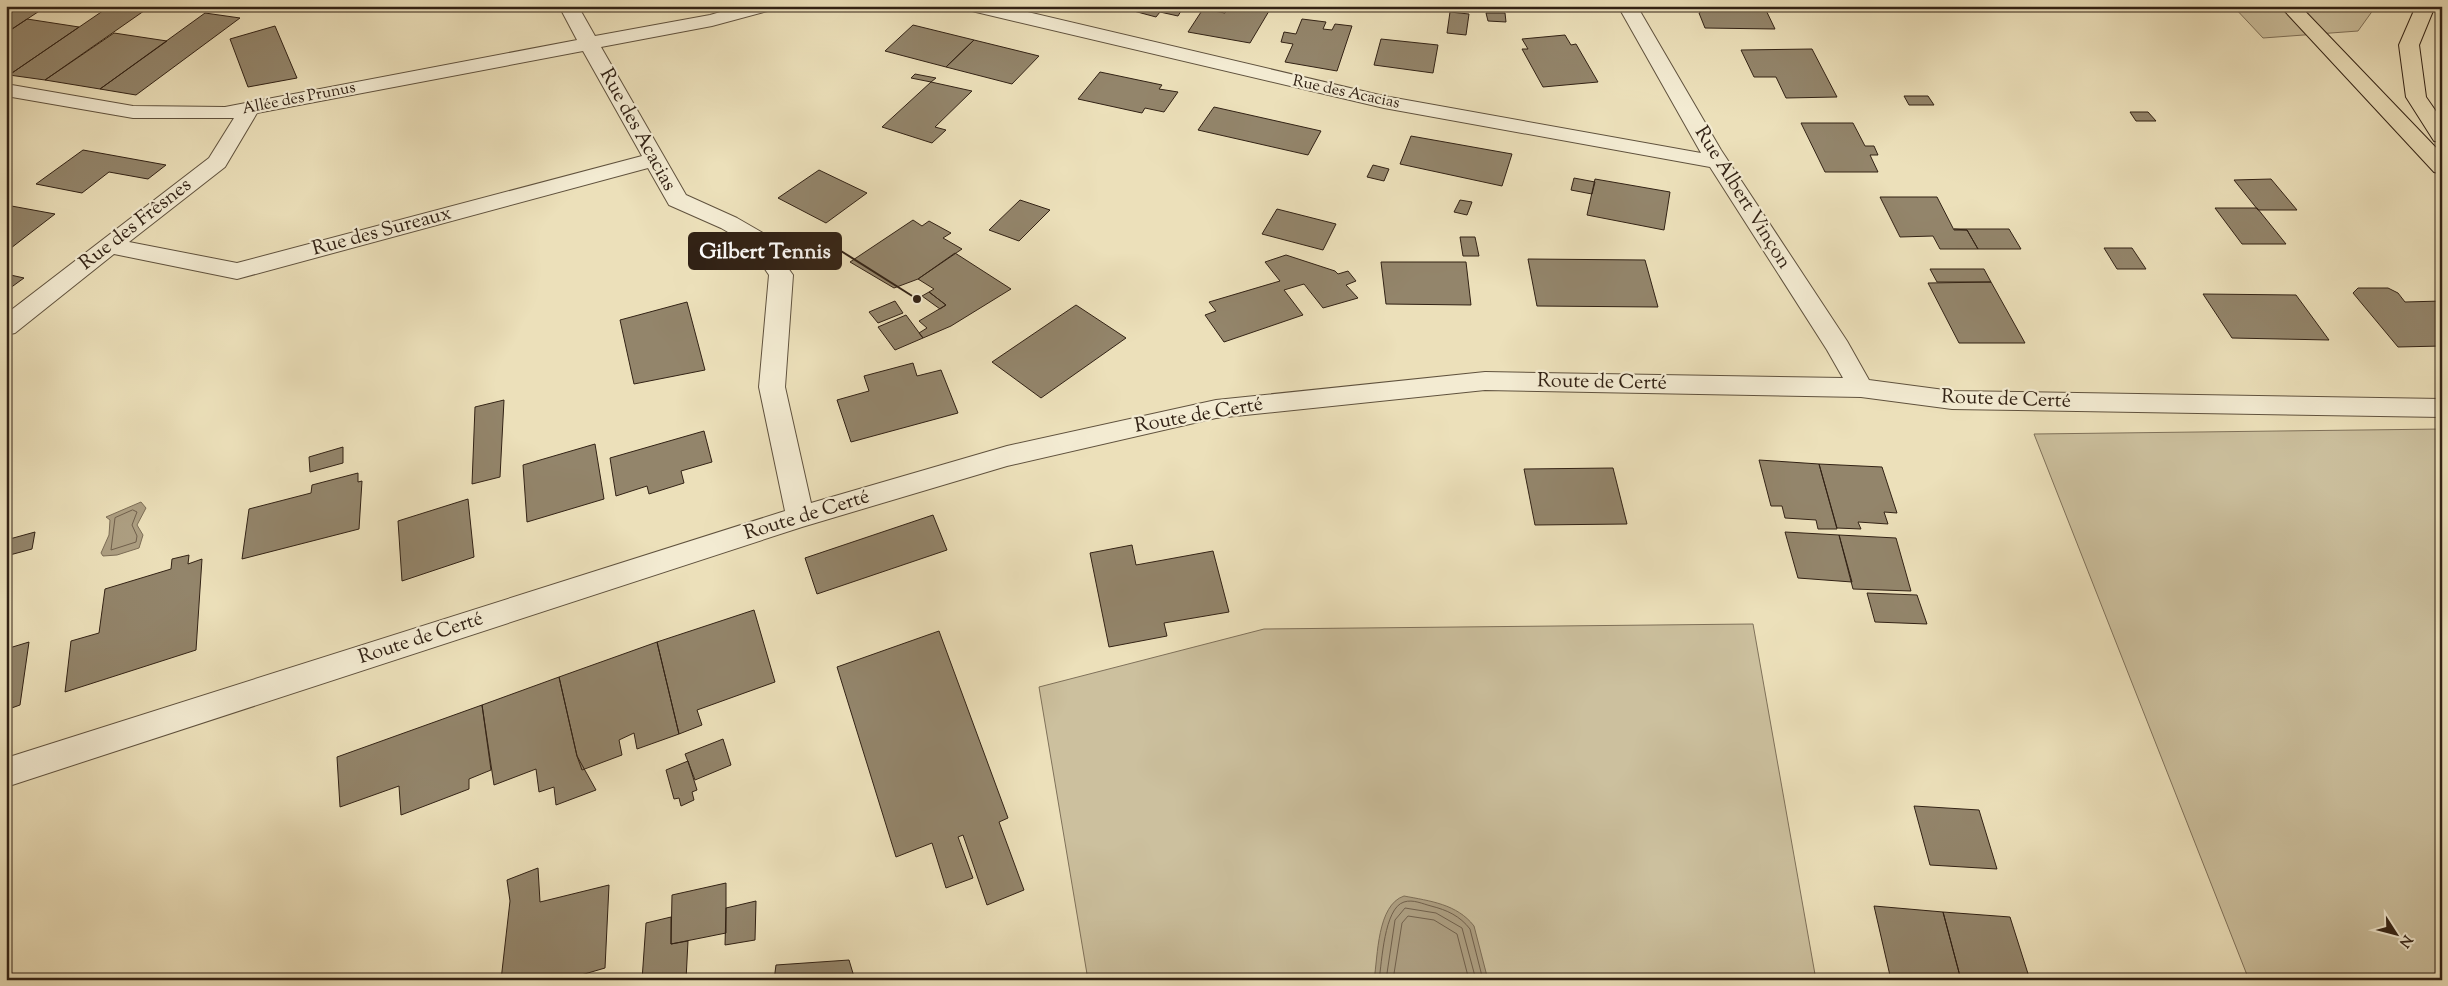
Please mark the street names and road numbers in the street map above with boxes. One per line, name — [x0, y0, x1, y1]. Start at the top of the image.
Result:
street label: Rue des Acacias — [591, 63, 683, 197]
street label: Rue des Acacias — [1290, 70, 1402, 116]
street label: Allée des Prunus — [240, 77, 358, 121]
street label: Rue Albert Vinçon — [1686, 121, 1798, 275]
street label: Rue des Frêsnes — [74, 172, 198, 278]
street label: Rue des Sureaux — [309, 199, 455, 265]
street label: Route de Certé — [1537, 367, 1667, 399]
street label: Route de Certé — [1941, 383, 2071, 417]
street label: Route de Certé — [1133, 390, 1265, 442]
street label: Route de Certé — [741, 483, 873, 549]
street label: Route de Certé — [355, 605, 487, 673]

